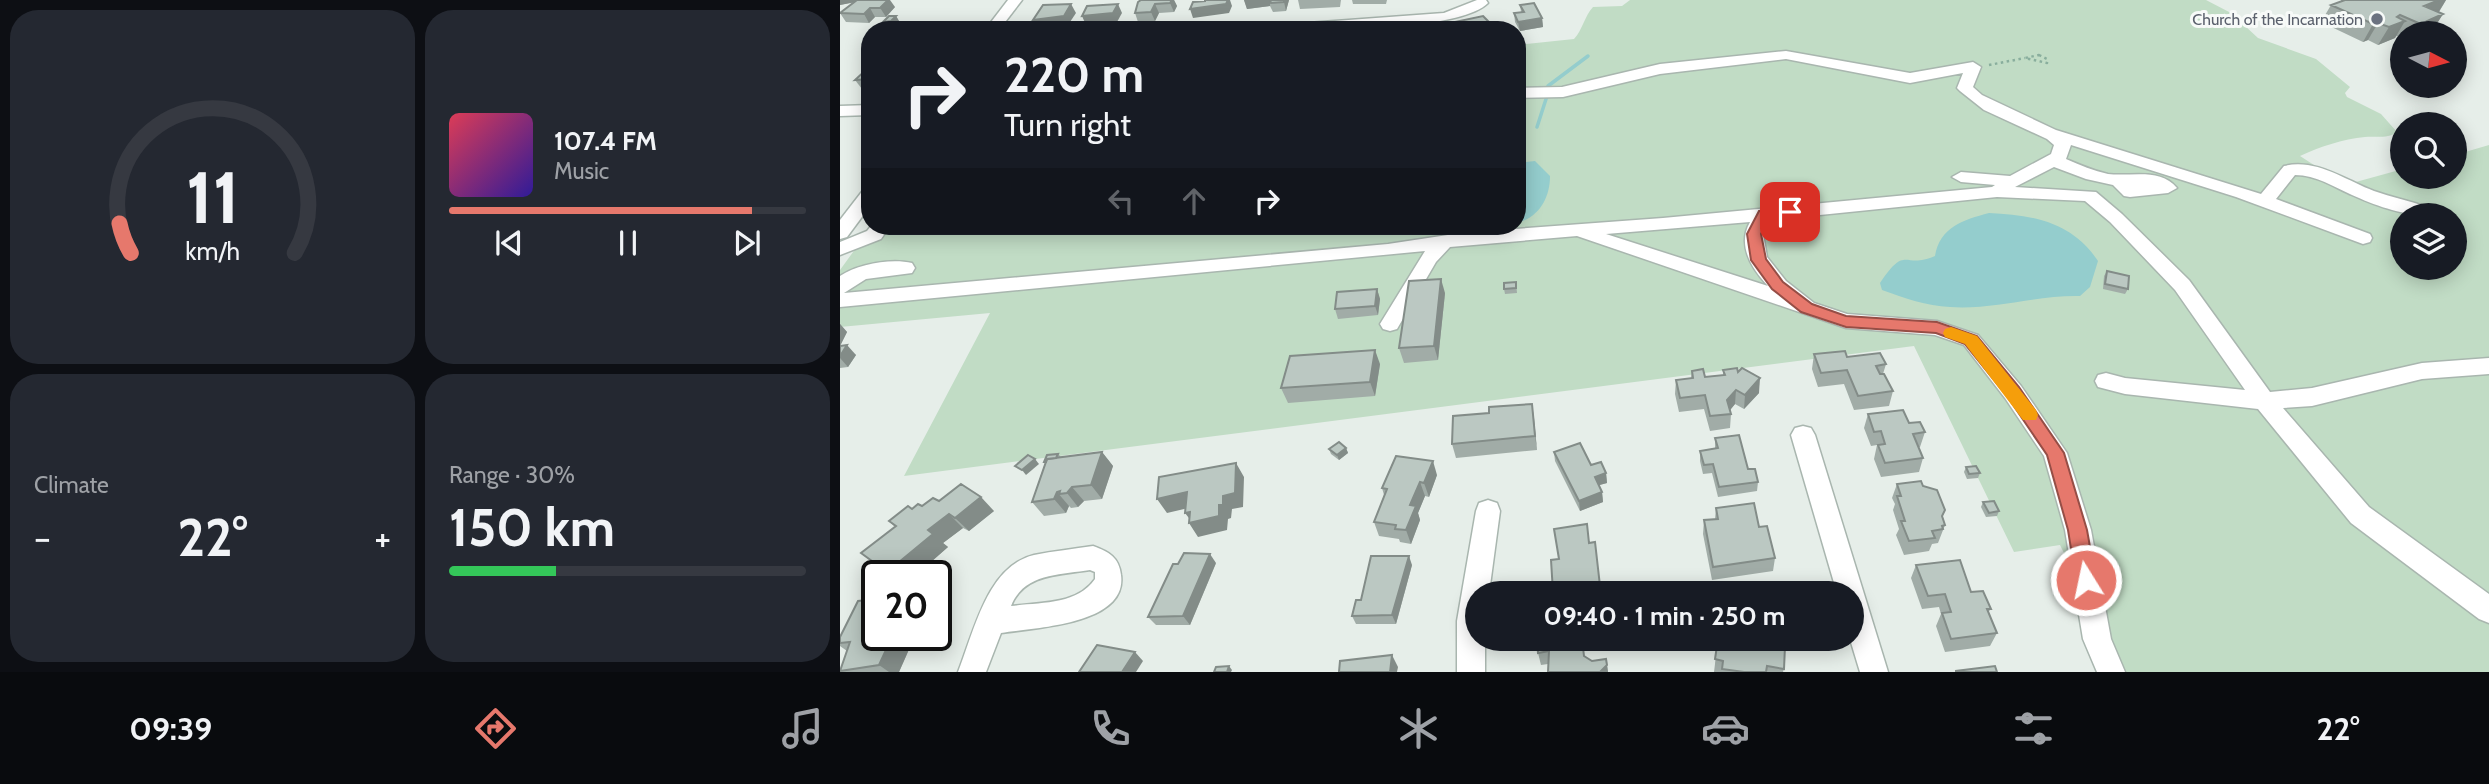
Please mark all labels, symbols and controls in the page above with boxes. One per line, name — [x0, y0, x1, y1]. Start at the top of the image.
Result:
place label: Church of the Incarnation — [2192, 10, 2363, 29]
marker: Church of the Incarnation — [2369, 11, 2385, 27]
north arrow — [2390, 21, 2468, 98]
map controls — [2390, 21, 2467, 280]
text: 220 m — [1004, 45, 1144, 104]
icon: right — [889, 49, 980, 140]
text: Turn right — [1004, 105, 1131, 144]
button: search — [2390, 112, 2467, 189]
text: 107.4 FM — [554, 125, 657, 157]
text: 11 — [186, 154, 239, 242]
text: Music — [554, 157, 609, 185]
icon: left — [1102, 182, 1140, 220]
icon: ahead — [1175, 182, 1213, 220]
icon: right — [1248, 182, 1286, 220]
pin — [1760, 182, 1820, 242]
icon: arrive — [1771, 193, 1809, 231]
button: layers — [2390, 203, 2467, 280]
icon: previous — [490, 224, 528, 262]
icon: pause — [609, 224, 647, 262]
icon: next — [728, 224, 766, 262]
text: km/h — [185, 236, 240, 266]
text: Range · 30% — [449, 461, 575, 489]
text: Climate — [34, 471, 109, 499]
text: 150 km — [449, 496, 615, 559]
text: 22° — [177, 506, 248, 569]
text: − — [34, 514, 51, 561]
text: + — [374, 514, 391, 561]
position arrow — [2049, 543, 2123, 617]
speed limit sign: 20 — [861, 560, 952, 651]
text: 09:40 · 1 min · 250 m — [1544, 600, 1785, 632]
icon: directions — [471, 704, 520, 753]
icon: music — [778, 704, 827, 753]
icon: phone — [1086, 704, 1135, 753]
icon: climate — [1394, 704, 1443, 753]
icon: car — [1701, 704, 1750, 753]
icon: filters — [2009, 704, 2058, 753]
text: 09:39 — [129, 709, 212, 748]
text: 22° — [2316, 709, 2360, 748]

